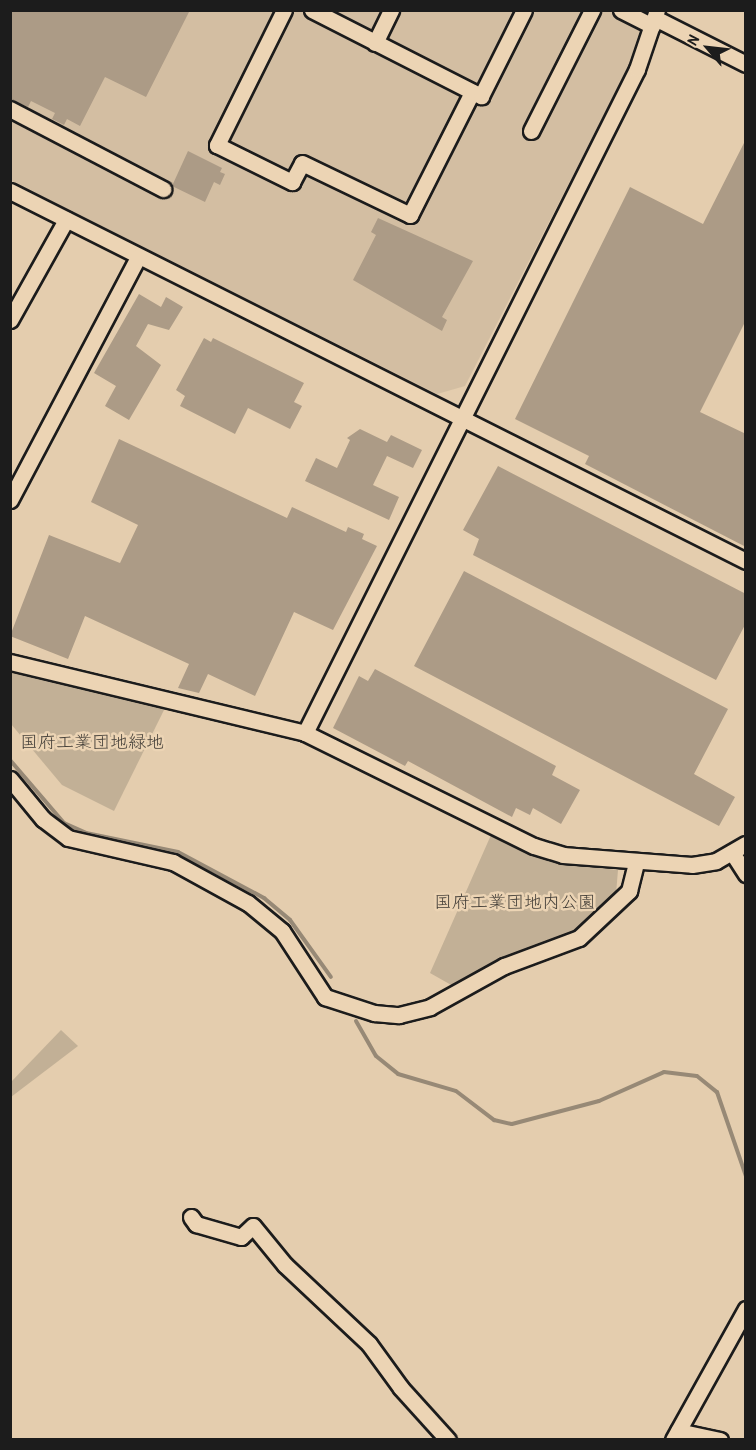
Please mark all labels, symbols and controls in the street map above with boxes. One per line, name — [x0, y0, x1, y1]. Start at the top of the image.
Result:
north arrow — [678, 18, 738, 78]
text: N — [680, 31, 704, 48]
park label: 国府工業団地緑地 — [20, 731, 164, 753]
park label: 国府工業団地内公園 — [434, 891, 596, 913]

